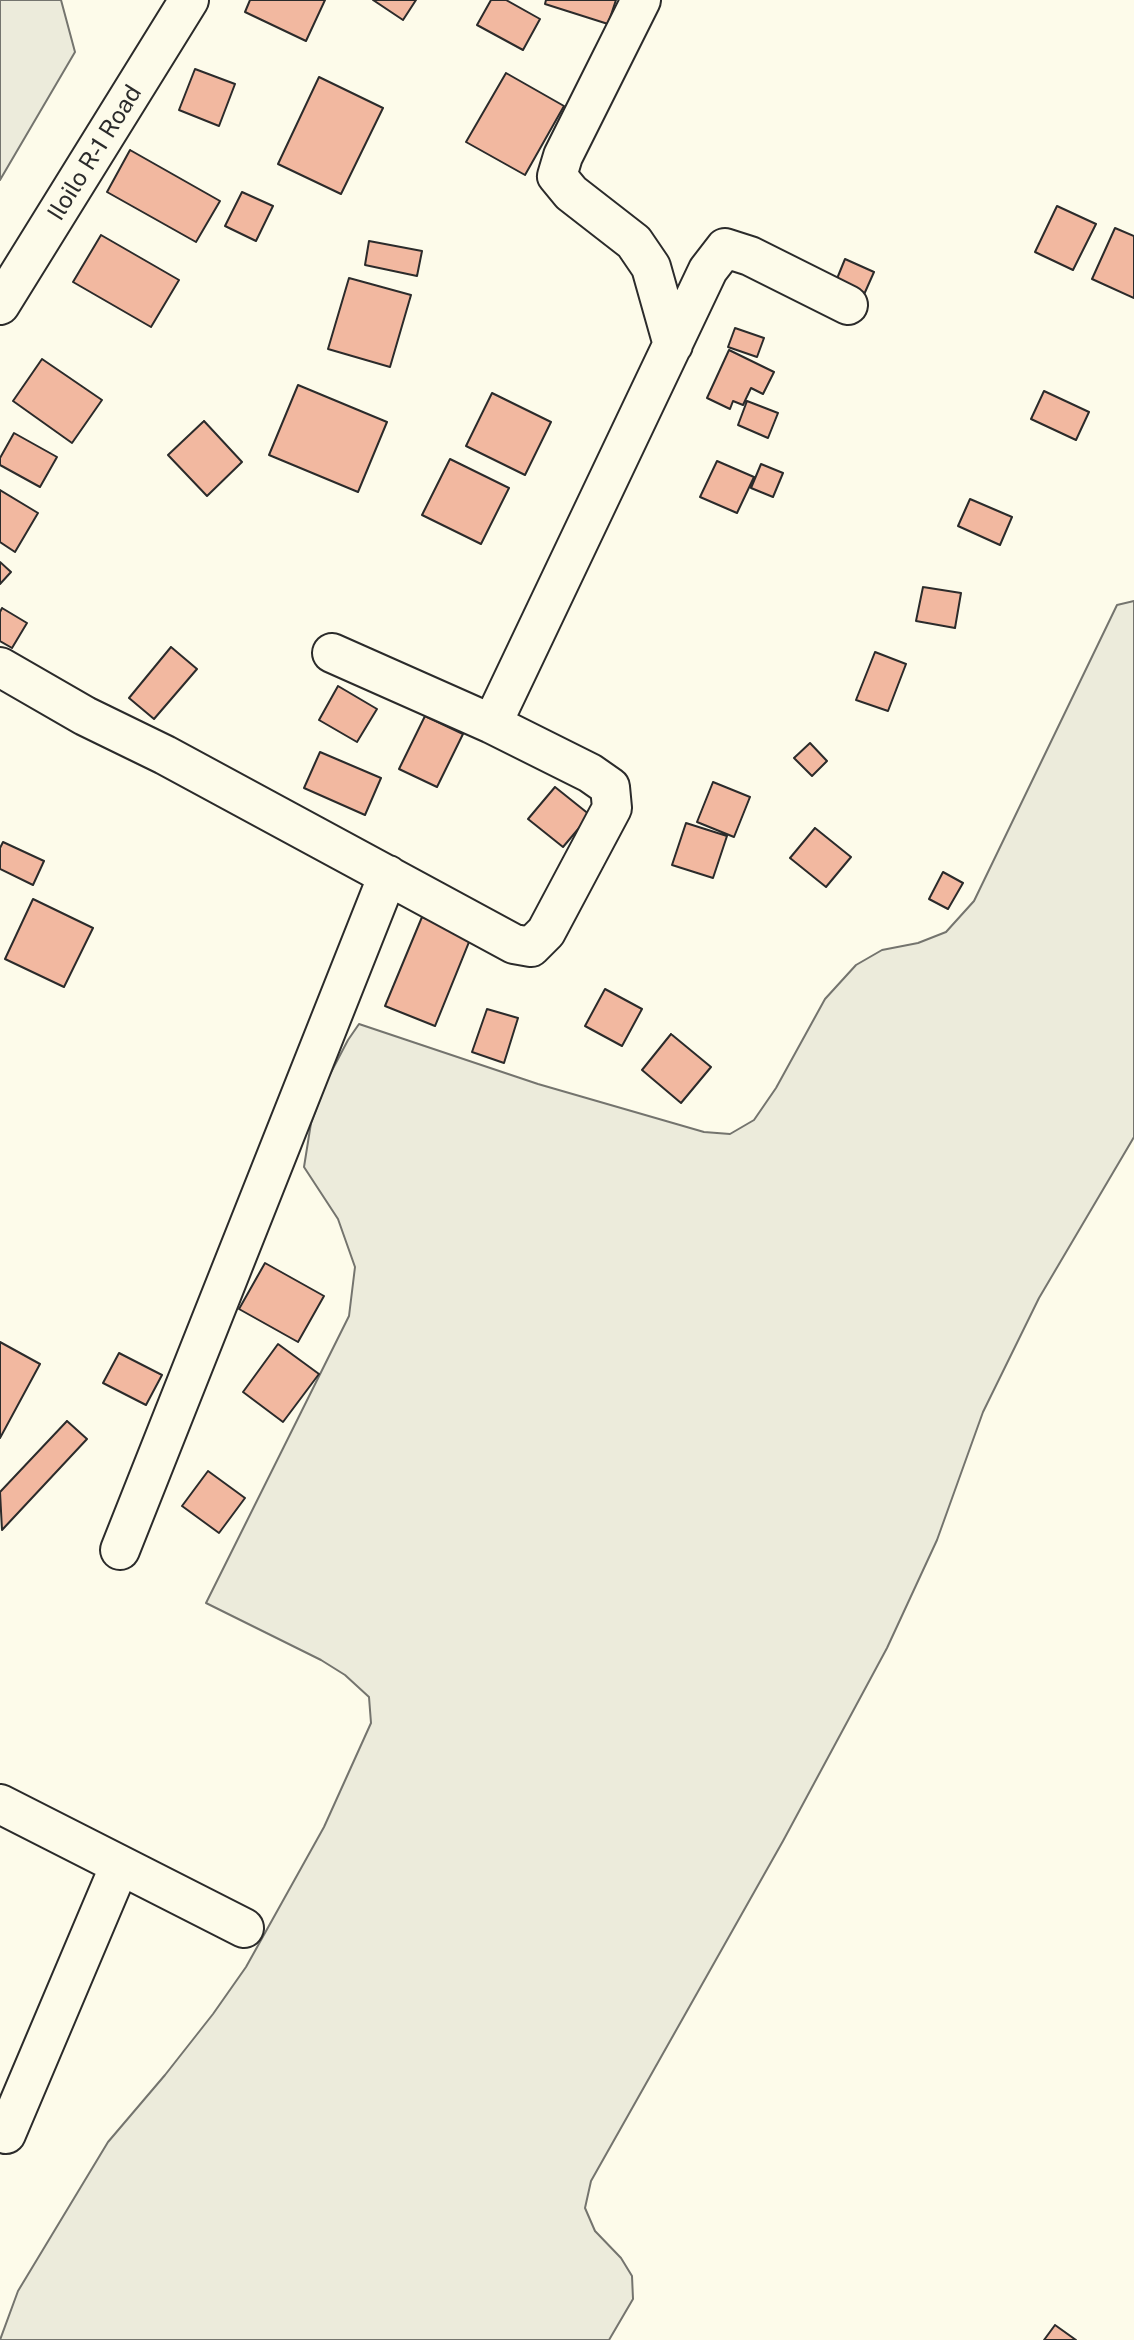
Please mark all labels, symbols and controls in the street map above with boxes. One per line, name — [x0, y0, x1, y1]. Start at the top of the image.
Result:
street label: Iloilo R-1 Road — [42, 80, 148, 226]

